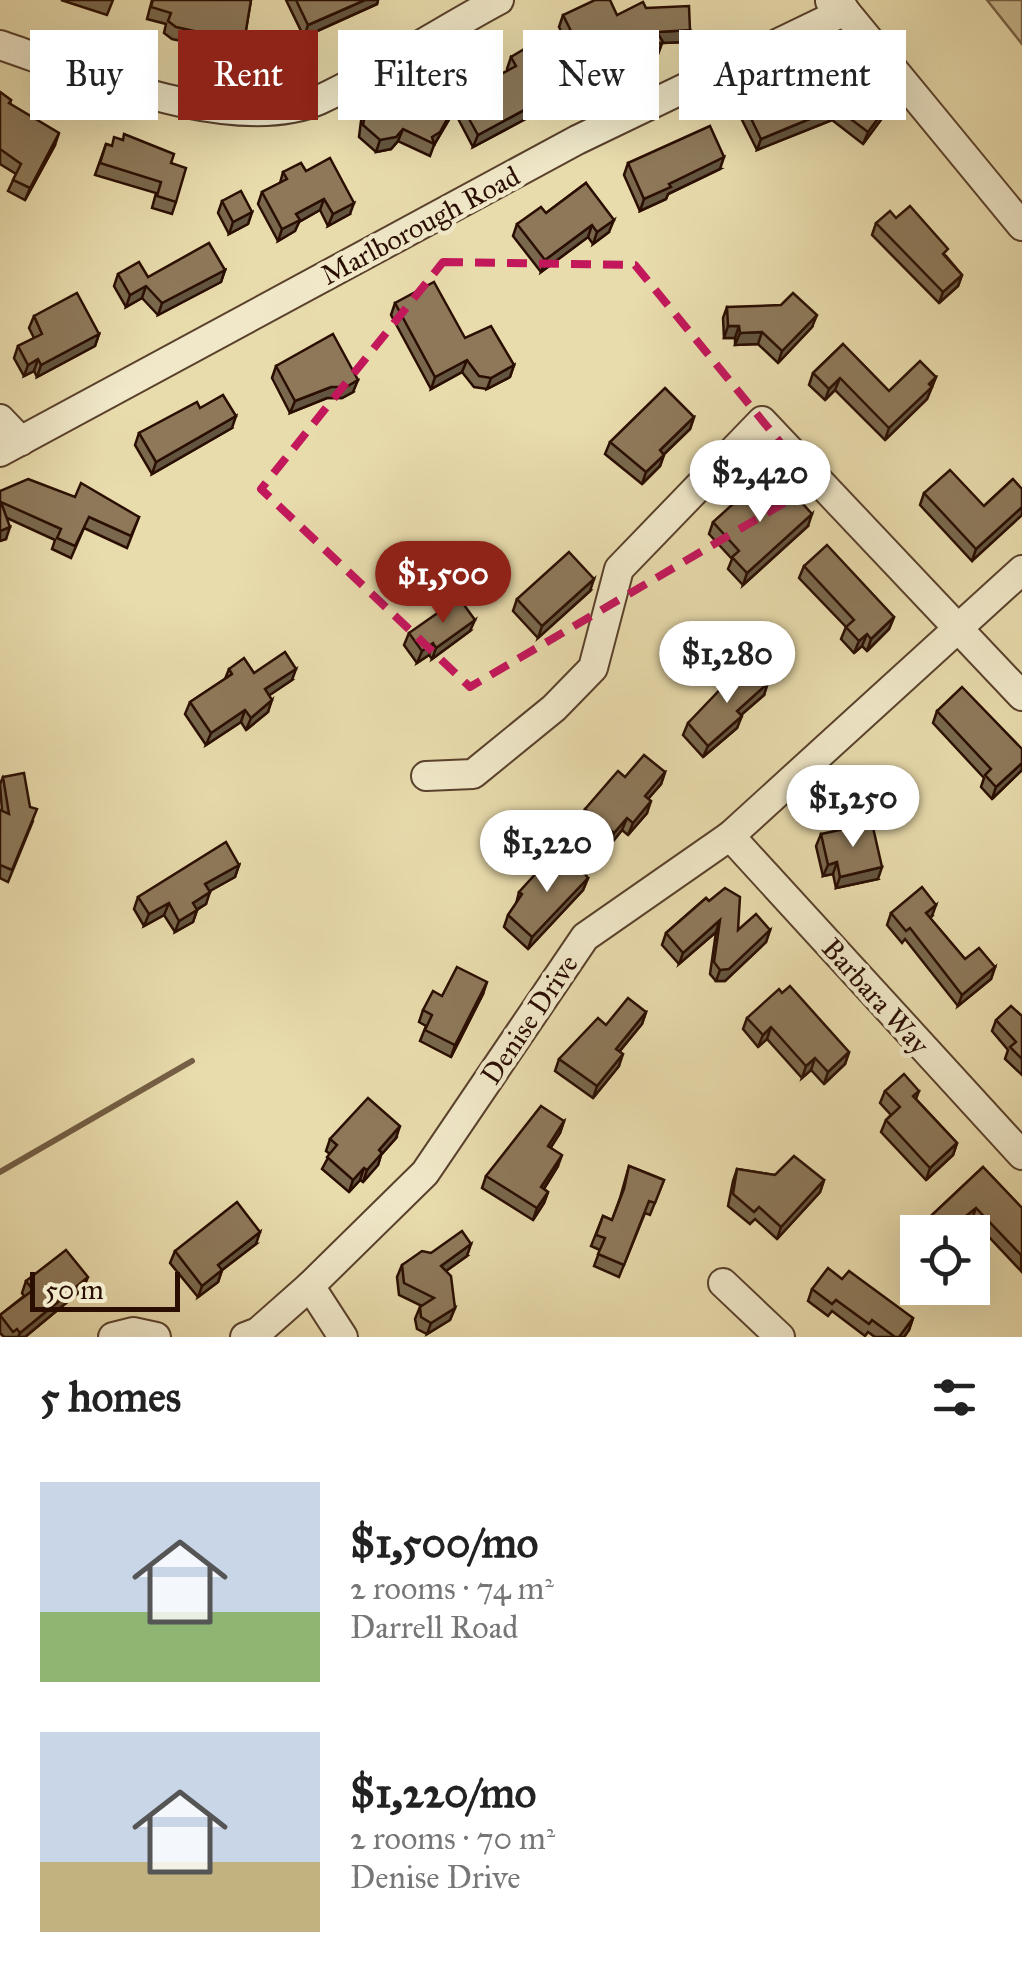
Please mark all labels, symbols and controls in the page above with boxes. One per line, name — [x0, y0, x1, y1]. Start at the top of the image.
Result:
chip: Buy — [30, 30, 158, 120]
chip: Rent — [178, 30, 318, 120]
chip: Filters — [338, 30, 503, 120]
chip: New — [523, 30, 659, 120]
chip: Apartment — [679, 30, 906, 120]
street label: Marlborough Road — [315, 158, 526, 293]
pin: $2,420 — [679, 440, 841, 525]
text: $2,420 — [712, 453, 808, 492]
pin: $1,500 — [362, 541, 524, 626]
text: $1,500 — [397, 554, 489, 593]
pin: $1,280 — [646, 621, 808, 706]
text: $1,280 — [681, 634, 773, 673]
pin: $1,250 — [772, 765, 934, 850]
text: $1,250 — [808, 778, 898, 817]
pin: $1,220 — [466, 810, 628, 895]
text: $1,220 — [502, 823, 592, 862]
street label: Barbara Way — [814, 931, 938, 1062]
street label: Denise Drive — [473, 948, 586, 1091]
map controls — [900, 1215, 990, 1305]
button: locate — [900, 1215, 990, 1305]
scale bar — [30, 1267, 180, 1312]
text: 50 m — [45, 1272, 104, 1307]
icon: filters — [927, 1370, 982, 1425]
text: 5 homes — [40, 1371, 181, 1423]
text: $1,500/mo — [350, 1517, 538, 1569]
icon: home — [120, 1522, 240, 1642]
text: 2 rooms · 74 m² — [350, 1569, 554, 1608]
text: Darrell Road — [350, 1608, 518, 1647]
text: $1,220/mo — [350, 1767, 536, 1819]
icon: home — [120, 1772, 240, 1892]
text: 2 rooms · 70 m² — [350, 1819, 555, 1858]
text: Denise Drive — [350, 1858, 521, 1897]

